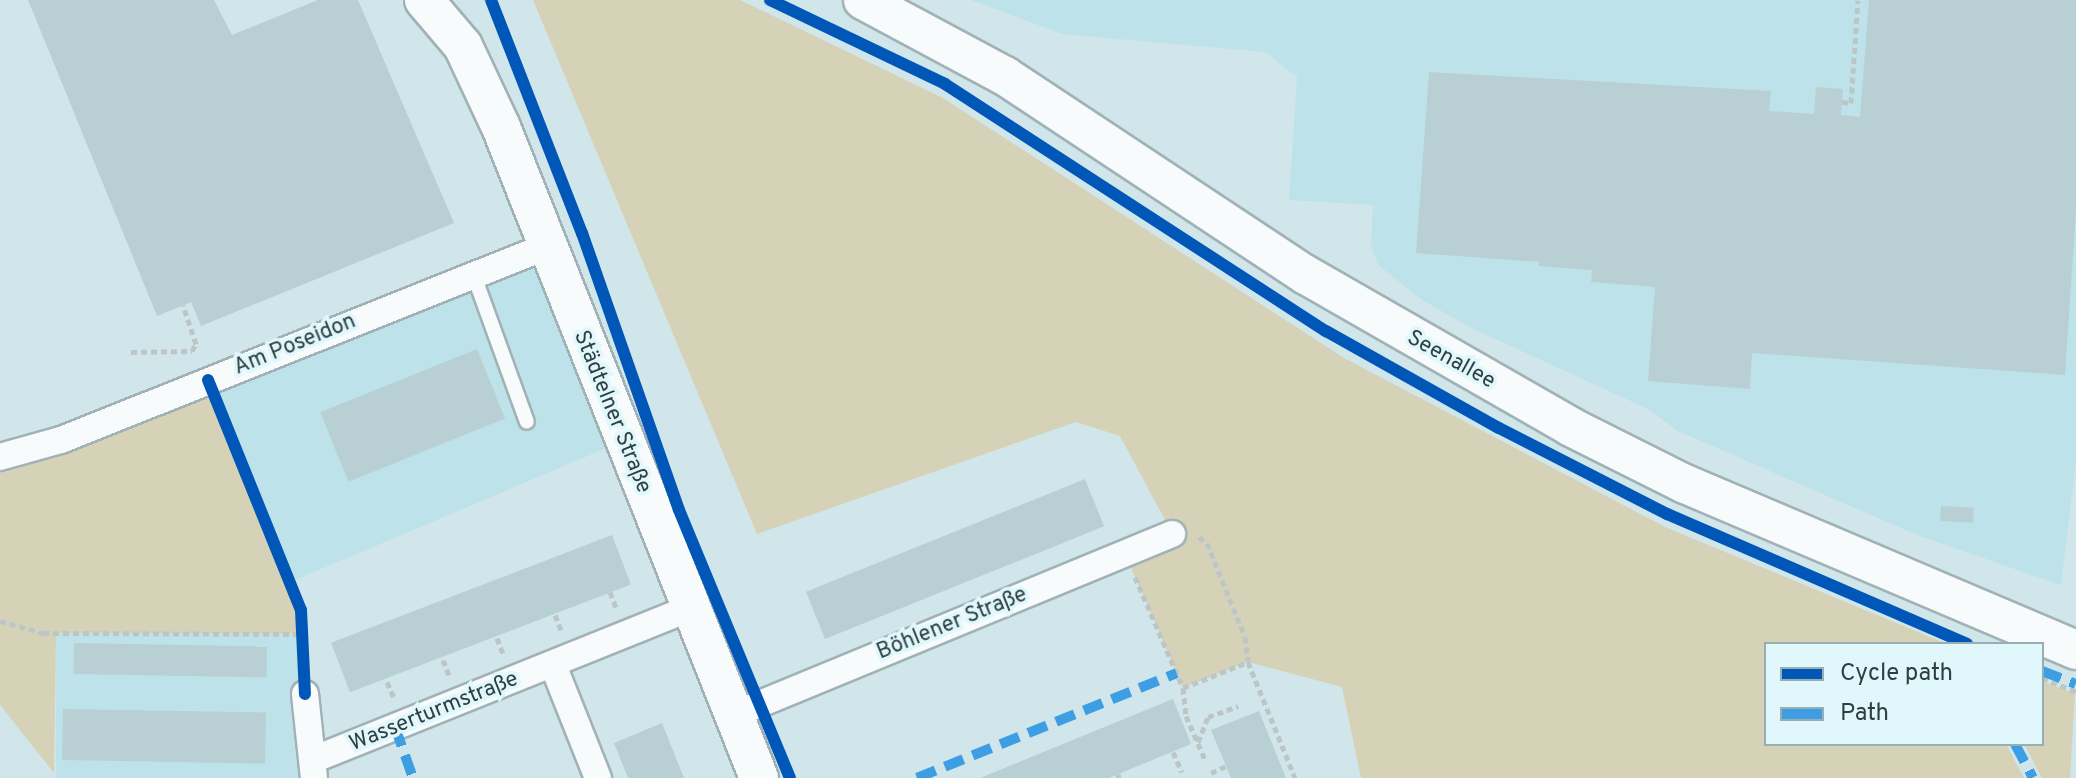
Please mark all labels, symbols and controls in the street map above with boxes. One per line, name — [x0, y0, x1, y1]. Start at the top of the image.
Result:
street label: Am Poseidon — [230, 309, 360, 381]
street label: Seenallee — [1402, 325, 1500, 395]
street label: Städtelner Straße — [567, 327, 657, 497]
street label: Böhlener Straße — [873, 582, 1031, 666]
legend — [1764, 642, 2044, 746]
text: Cycle path — [1840, 659, 1953, 689]
street label: Wasserturmstraße — [346, 666, 522, 758]
text: Path — [1840, 699, 1889, 729]

